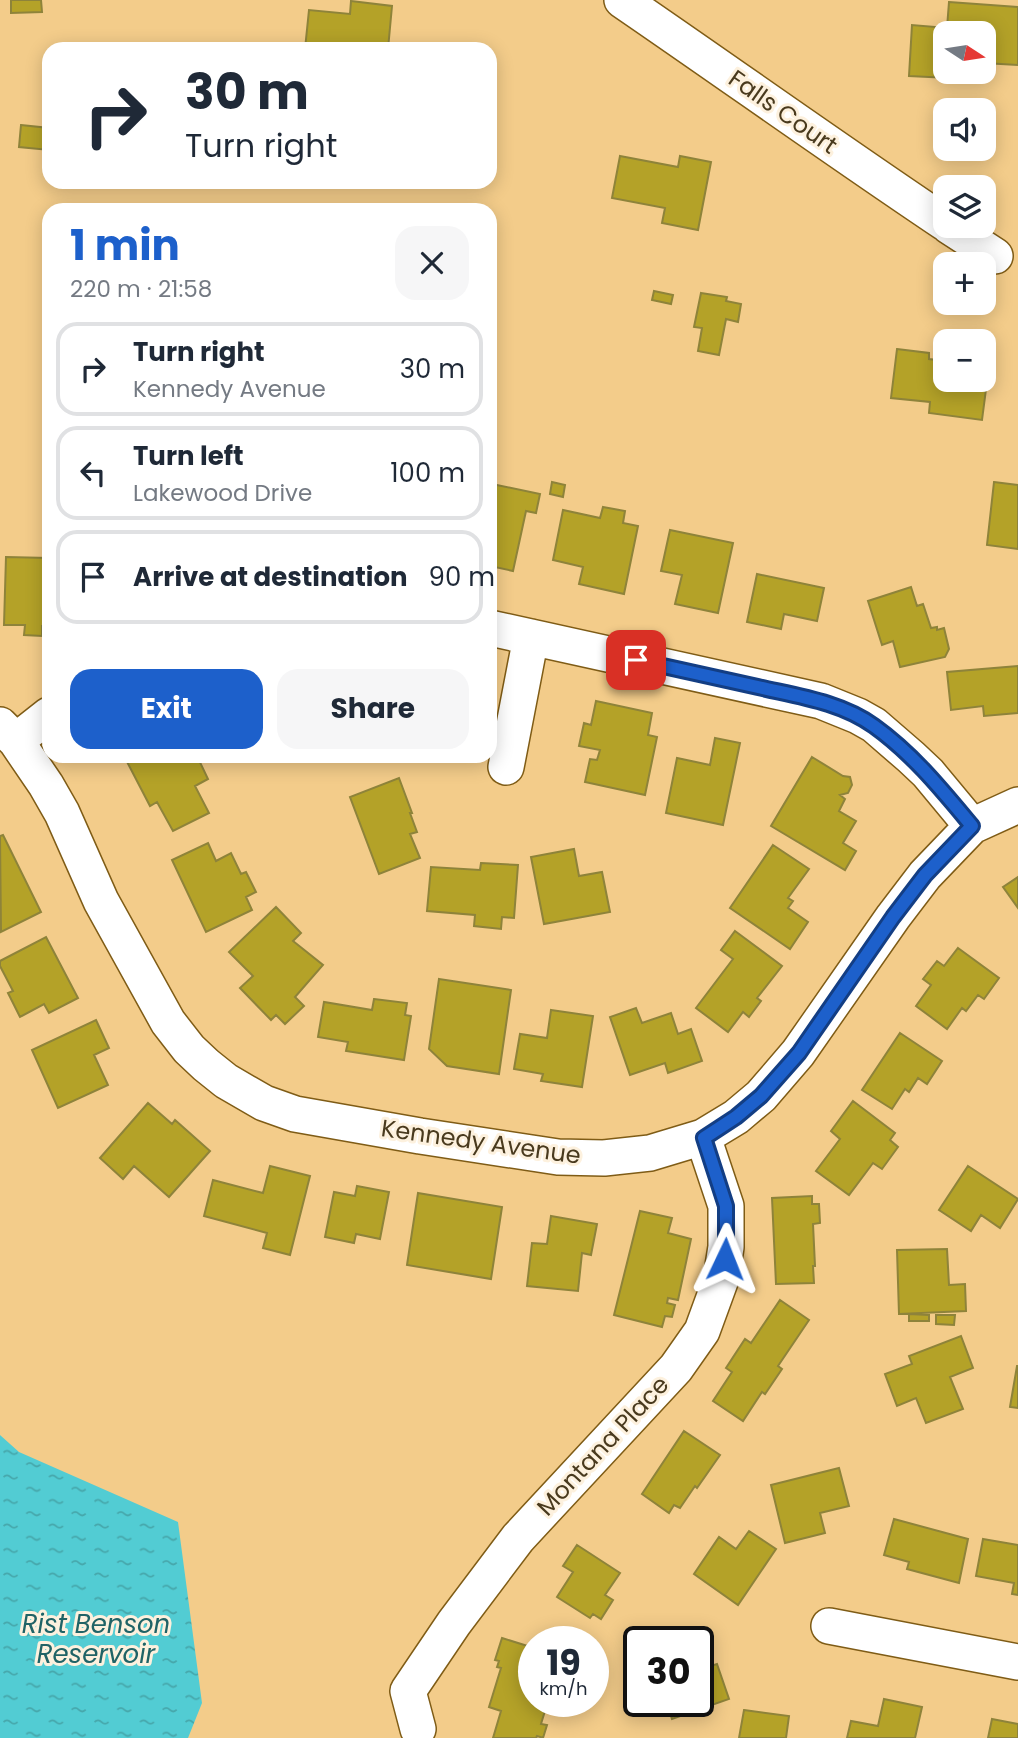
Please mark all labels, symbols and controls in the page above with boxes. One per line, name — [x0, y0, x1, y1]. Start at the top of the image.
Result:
north arrow — [933, 21, 996, 84]
map controls — [933, 21, 996, 392]
text: 30 m — [185, 58, 309, 126]
street label: Falls Court — [722, 62, 844, 161]
icon: right — [70, 70, 161, 161]
button: sound — [933, 98, 996, 161]
text: Turn right — [185, 123, 337, 168]
button: layers — [933, 175, 996, 238]
text: 1 min — [70, 216, 180, 275]
button: close — [395, 226, 469, 300]
button: + — [933, 252, 996, 315]
text: 220 m · 21:58 — [70, 273, 212, 305]
button: − — [933, 329, 996, 392]
text: Turn right — [133, 334, 265, 370]
icon: right — [74, 350, 112, 388]
text: 30 m — [400, 351, 465, 387]
text: Kennedy Avenue — [133, 373, 326, 405]
text: Turn left — [133, 438, 244, 474]
icon: left — [74, 454, 112, 492]
text: 100 m — [390, 455, 465, 491]
text: Lakewood Drive — [133, 477, 312, 509]
icon: arrive — [74, 558, 112, 596]
text: Arrive at destination — [133, 559, 408, 595]
text: 90 m — [429, 559, 495, 595]
pin — [606, 630, 666, 690]
icon: arrive — [617, 641, 655, 679]
button: Exit — [70, 669, 263, 749]
button: Share — [277, 669, 469, 749]
street label: Kennedy Avenue — [379, 1111, 583, 1172]
position arrow — [688, 1222, 762, 1296]
street label: Montana Place — [529, 1369, 676, 1523]
water label: Rist Benson Reservoir — [22, 1606, 170, 1672]
speed limit sign: 30 — [623, 1626, 714, 1717]
text: 19 — [546, 1638, 581, 1687]
text: km/h — [540, 1676, 587, 1701]

